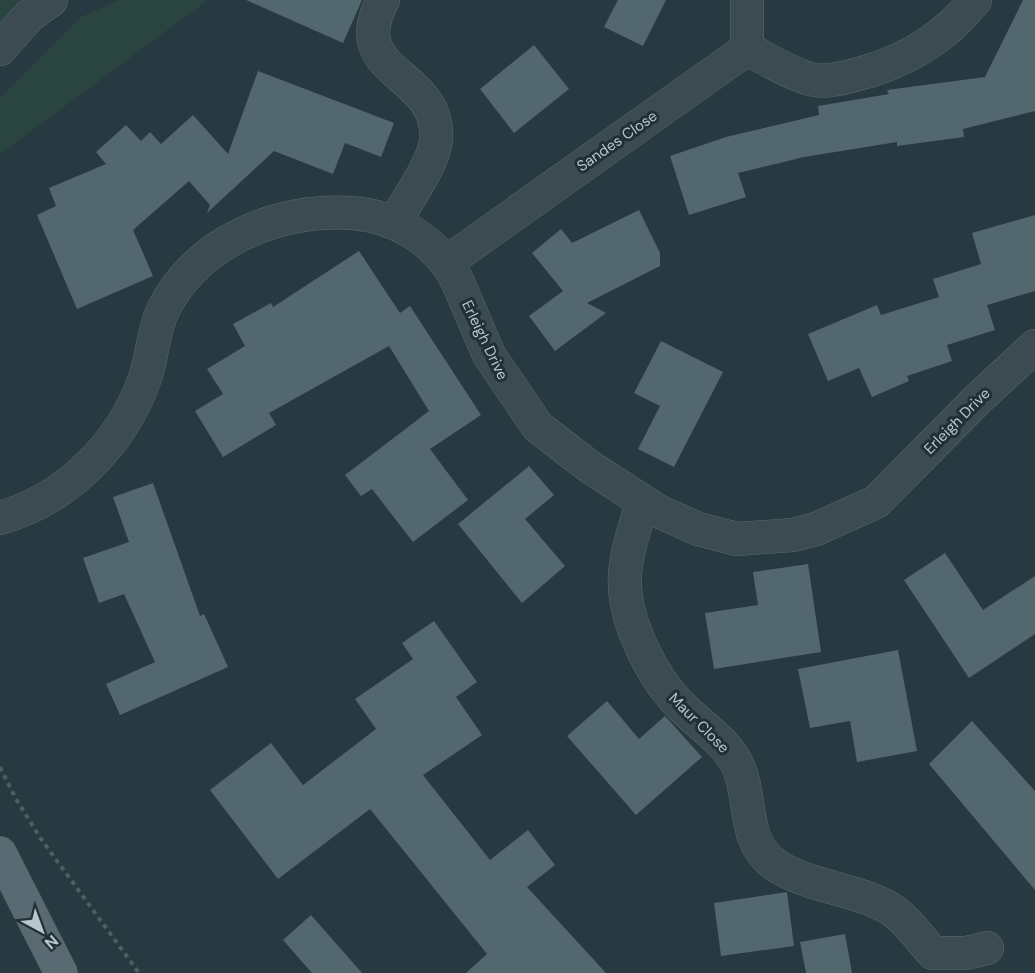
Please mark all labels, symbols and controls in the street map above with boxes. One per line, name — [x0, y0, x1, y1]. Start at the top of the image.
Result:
street label: Sandes Close — [573, 106, 661, 176]
street label: Erleigh Drive — [457, 297, 513, 383]
street label: Erleigh Drive — [920, 384, 994, 458]
street label: Maur Close — [664, 688, 734, 758]
north arrow — [12, 901, 72, 961]
text: N — [40, 930, 63, 954]

